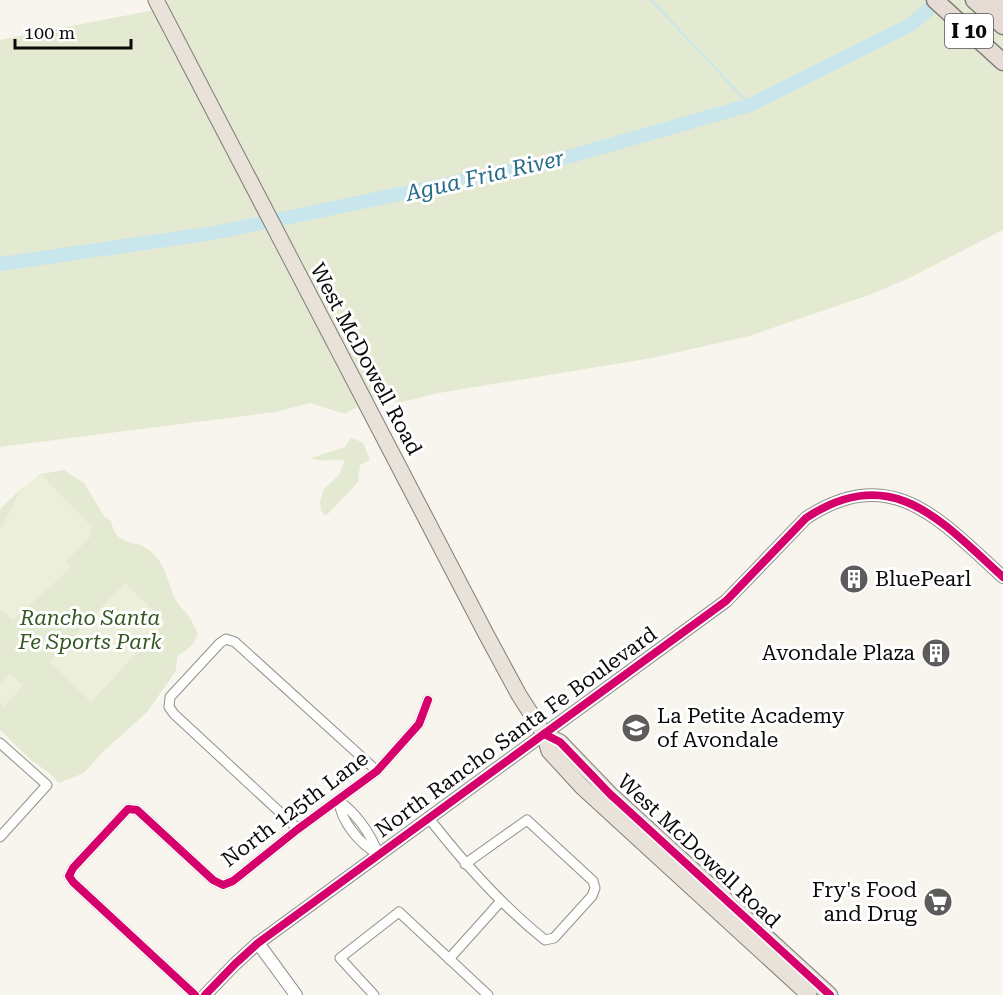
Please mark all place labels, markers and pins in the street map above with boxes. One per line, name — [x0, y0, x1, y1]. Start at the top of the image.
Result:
building icon: BluePearl — [838, 563, 870, 595]
place label: BluePearl — [875, 567, 972, 591]
building icon: Avondale Plaza — [920, 637, 952, 669]
place label: Avondale Plaza — [762, 641, 916, 665]
place label: La Petite Academy of Avondale — [657, 704, 845, 752]
school or university icon: La Petite Academy of Avondale — [620, 712, 652, 744]
place label: Fry's Food and Drug — [812, 878, 918, 926]
supermarket icon: Fry's Food and Drug — [922, 886, 954, 918]

